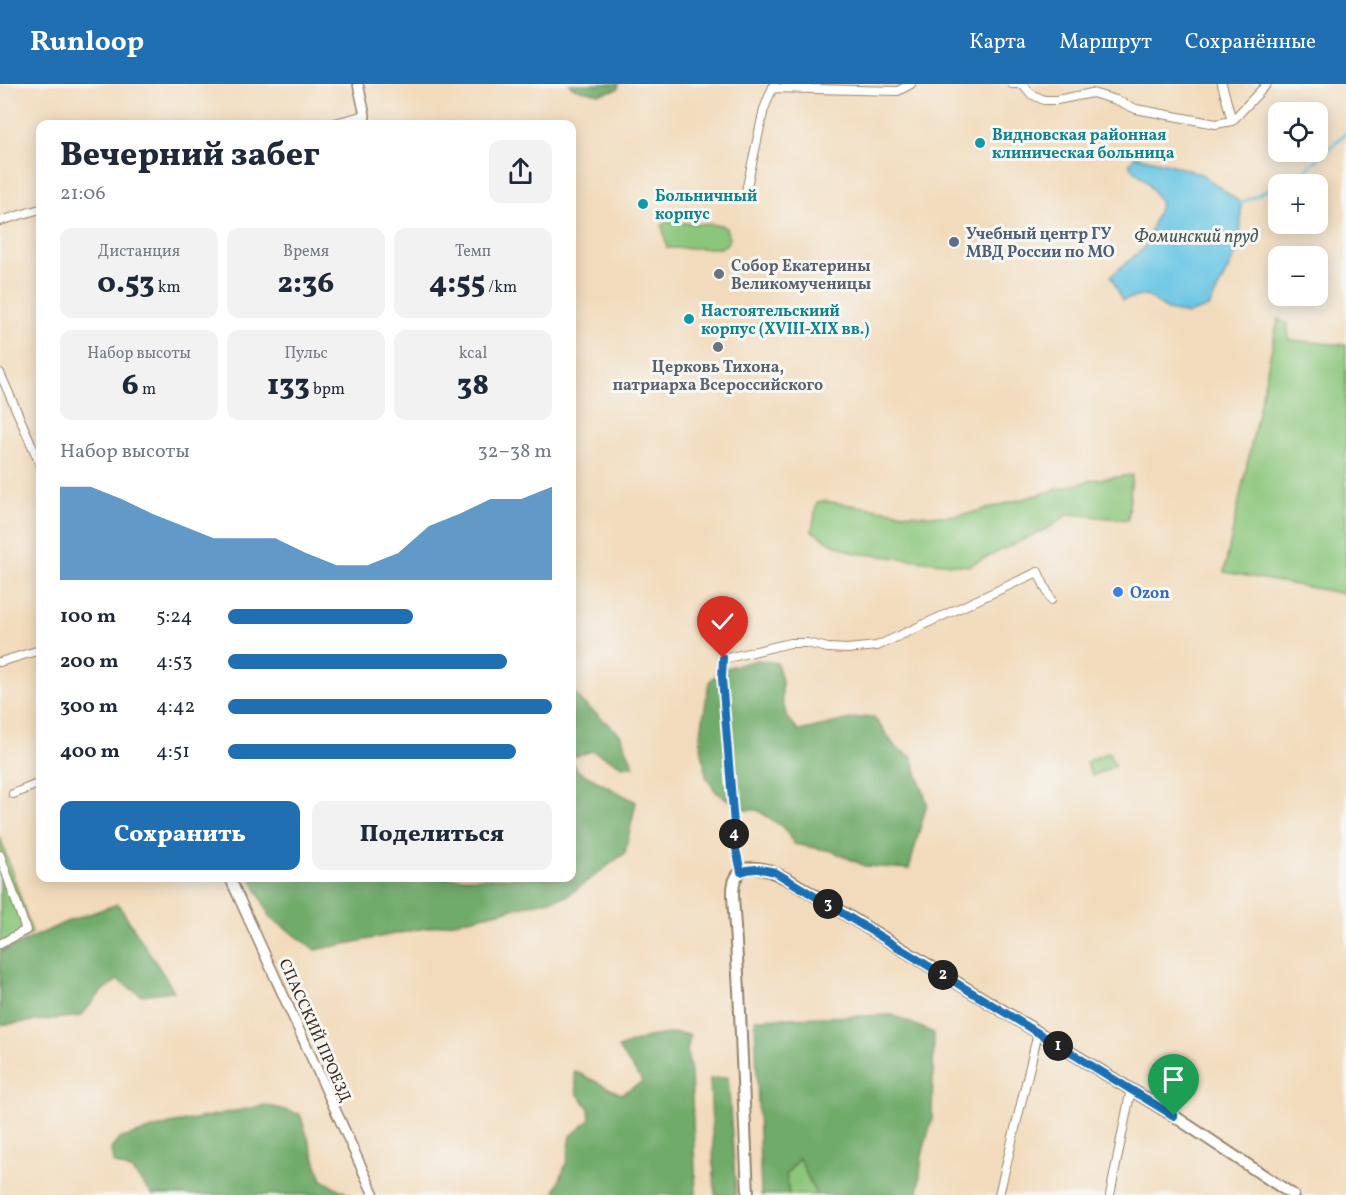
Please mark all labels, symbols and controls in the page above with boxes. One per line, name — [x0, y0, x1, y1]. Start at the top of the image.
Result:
text: Runloop — [30, 23, 144, 62]
text: Карта — [969, 28, 1026, 57]
text: Маршрут — [1059, 28, 1152, 57]
text: Сохранённые — [1185, 28, 1316, 57]
map controls — [1268, 102, 1328, 306]
button: locate — [1268, 102, 1328, 162]
place label: Видновская районная клиническая больница — [992, 125, 1175, 165]
text: Вечерний забег — [60, 134, 320, 180]
marker: Видновская районная клиническая больница — [973, 136, 987, 150]
button: share — [489, 140, 552, 203]
button: + — [1268, 174, 1328, 234]
text: 21:06 — [60, 180, 106, 208]
place label: Больничный корпус — [655, 186, 757, 226]
marker: Больничный корпус — [636, 197, 650, 211]
place label: Учебный центр ГУ МВД России по МО — [966, 224, 1115, 264]
water label: Фоминский пруд — [1134, 225, 1259, 250]
marker: Учебный центр ГУ МВД России по МО — [947, 235, 961, 249]
text: Дистанция — [98, 241, 180, 263]
text: Время — [283, 241, 329, 263]
text: Темп — [455, 241, 491, 263]
button: − — [1268, 246, 1328, 306]
place label: Собор Екатерины Великомученицы — [731, 256, 871, 296]
text: 0.53 — [97, 263, 155, 305]
text: 2:36 — [278, 263, 334, 305]
text: 4:55 — [429, 263, 485, 305]
marker: Собор Екатерины Великомученицы — [712, 267, 726, 281]
text: km — [155, 277, 181, 299]
text: /km — [485, 277, 517, 299]
place label: Настоятельскиий корпус (XVIII-XIX вв.) — [701, 301, 869, 341]
marker: Настоятельскиий корпус (XVIII-XIX вв.) — [682, 312, 696, 326]
marker: Церковь Тихона, патриарха Всероссийского — [711, 340, 725, 354]
text: Набор высоты — [87, 343, 191, 365]
text: Пульс — [284, 343, 328, 365]
text: kcal — [459, 343, 487, 365]
place label: Церковь Тихона, патриарха Всероссийского — [613, 357, 823, 397]
text: 6 — [122, 365, 139, 407]
text: 133 — [267, 365, 310, 407]
text: 38 — [457, 365, 489, 407]
text: m — [139, 379, 156, 401]
text: bpm — [310, 379, 345, 401]
text: Набор высоты — [60, 438, 190, 466]
text: 32–38 m — [478, 438, 552, 466]
place label: Ozon — [1130, 583, 1170, 605]
marker: Ozon — [1111, 585, 1125, 599]
pin — [697, 596, 748, 658]
text: 100 m — [60, 603, 116, 631]
text: 5:24 — [156, 603, 192, 631]
icon: check — [706, 605, 739, 638]
text: 200 m — [60, 648, 118, 676]
text: 4:53 — [156, 648, 193, 676]
text: 300 m — [60, 693, 118, 721]
text: 4:42 — [156, 693, 195, 721]
text: 400 m — [60, 738, 120, 766]
text: 4:51 — [156, 738, 190, 766]
button: Сохранить — [60, 801, 300, 870]
button: Поделиться — [312, 801, 552, 870]
pin: 4 — [719, 819, 749, 849]
text: 4 — [729, 823, 739, 845]
pin: 3 — [813, 889, 843, 919]
text: 3 — [824, 893, 832, 915]
street label: СПАССКИЙ ПРОЕЗД — [273, 956, 356, 1106]
pin: 2 — [928, 960, 958, 990]
text: 2 — [939, 964, 947, 986]
pin: 1 — [1043, 1031, 1073, 1061]
text: 1 — [1055, 1035, 1061, 1057]
pin — [1148, 1054, 1199, 1116]
icon: arrive — [1157, 1063, 1190, 1096]

